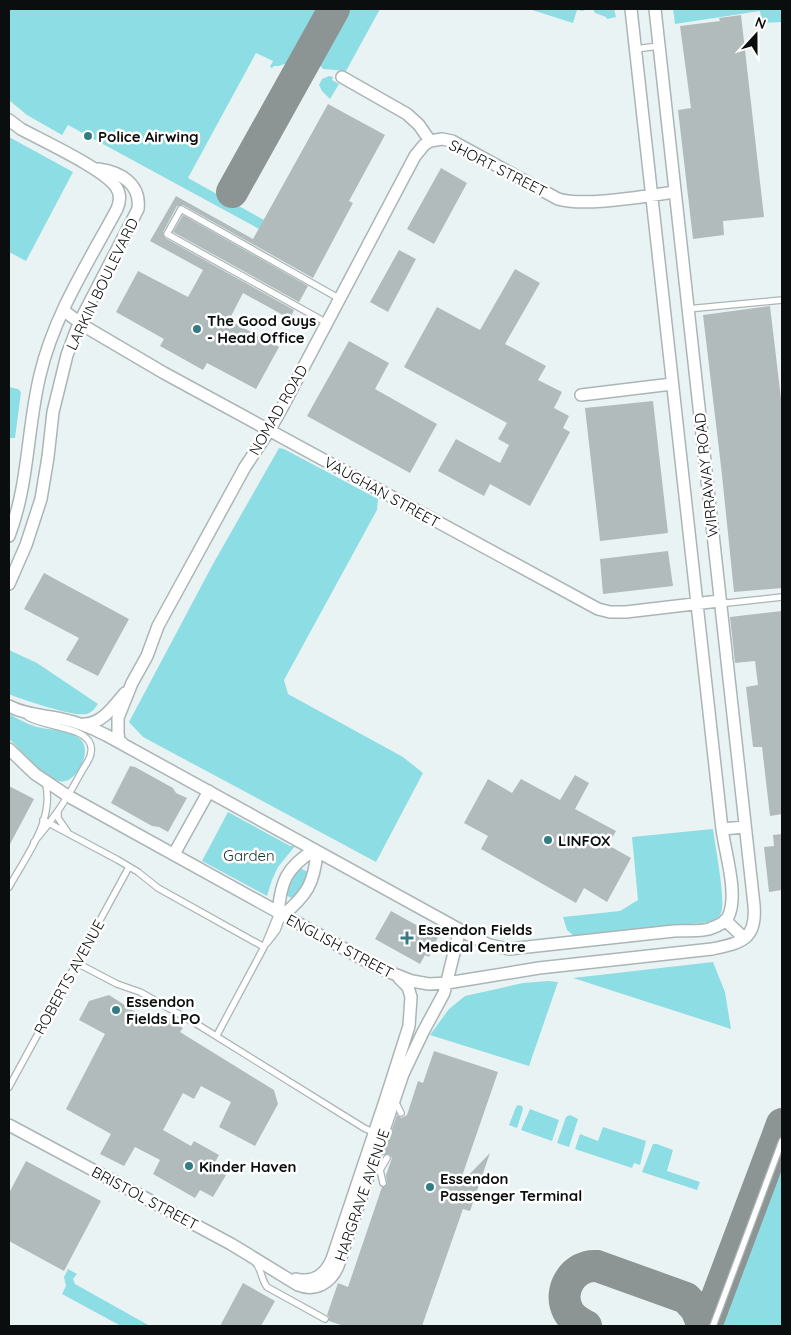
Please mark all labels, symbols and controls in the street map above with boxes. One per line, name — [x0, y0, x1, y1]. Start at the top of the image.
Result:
north arrow — [731, 10, 781, 60]
text: N — [753, 13, 769, 33]
place label: Police Airwing — [98, 127, 199, 146]
marker: Police Airwing — [82, 130, 94, 142]
street label: SHORT STREET — [446, 135, 550, 201]
street label: LARKIN BOULEVARD — [62, 214, 142, 353]
place label: The Good Guys - Head Office — [207, 311, 316, 347]
marker: The Good Guys - Head Office — [191, 323, 203, 335]
street label: NOMAD ROAD — [244, 361, 312, 459]
street label: WIRRAWAY ROAD — [690, 412, 722, 538]
street label: VAUGHAN STREET — [321, 452, 443, 532]
place label: LINFOX — [558, 831, 611, 850]
marker: LINFOX — [542, 834, 554, 846]
park label: Garden — [223, 846, 275, 865]
street label: ENGLISH STREET — [283, 910, 397, 982]
street label: ROBERTS AVENUE — [30, 916, 108, 1038]
place label: Essendon Fields Medical Centre — [418, 920, 532, 956]
marker: Essendon Fields Medical Centre — [400, 931, 414, 945]
place label: Essendon Fields LPO — [126, 992, 200, 1028]
marker: Essendon Fields LPO — [110, 1004, 122, 1016]
street label: HARGRAVE AVENUE — [330, 1126, 394, 1264]
place label: Kinder Haven — [199, 1157, 296, 1176]
marker: Kinder Haven — [183, 1160, 195, 1172]
street label: BRISTOL STREET — [88, 1162, 202, 1234]
place label: Essendon Passenger Terminal — [440, 1169, 582, 1205]
marker: Essendon Passenger Terminal — [424, 1181, 436, 1193]

